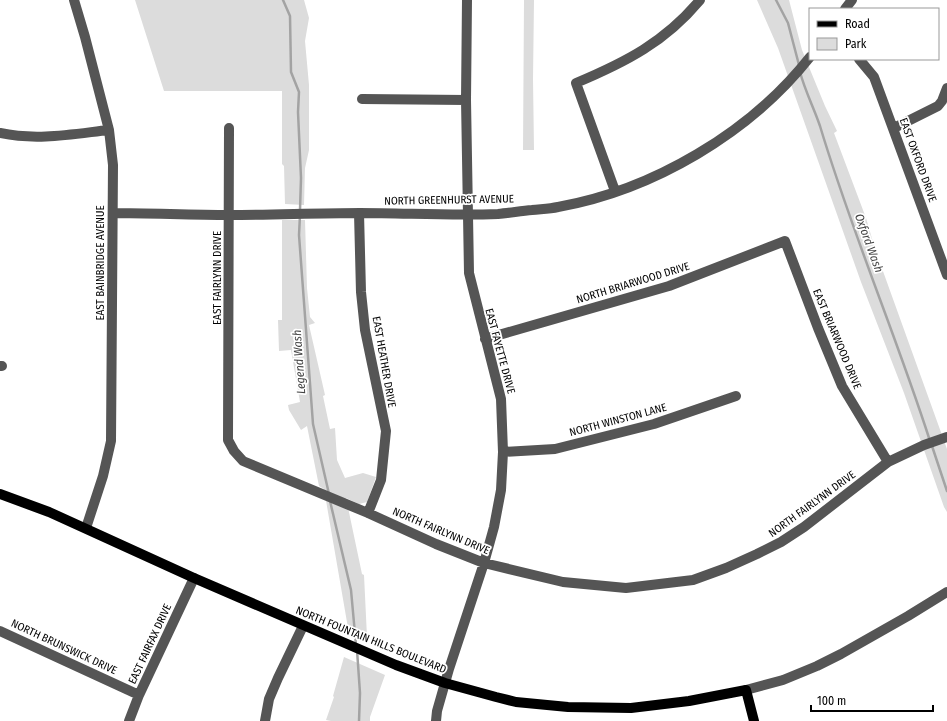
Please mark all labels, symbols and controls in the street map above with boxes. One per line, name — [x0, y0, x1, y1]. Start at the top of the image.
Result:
legend — [809, 8, 939, 60]
text: Road — [845, 17, 870, 31]
text: Park — [845, 37, 867, 51]
street label: EAST OXFORD DRIVE — [897, 116, 939, 204]
street label: NORTH GREENHURST AVENUE — [384, 192, 514, 208]
street label: EAST BAINBRIDGE AVENUE — [94, 205, 107, 321]
water label: Oxford Wash — [852, 212, 886, 274]
street label: EAST FAIRLYNN DRIVE — [211, 231, 224, 325]
street label: NORTH BRIARWOOD DRIVE — [575, 260, 691, 306]
street label: EAST BRIARWOOD DRIVE — [810, 287, 864, 391]
street label: EAST FAYETTE DRIVE — [482, 307, 518, 395]
street label: EAST HEATHER DRIVE — [370, 315, 398, 409]
water label: Legend Wash — [290, 329, 308, 395]
street label: NORTH WINSTON LANE — [568, 401, 668, 439]
street label: NORTH FAIRLYNN DRIVE — [766, 468, 858, 540]
street label: NORTH FAIRLYNN DRIVE — [391, 505, 491, 557]
street label: EAST FAIRFAX DRIVE — [126, 602, 174, 686]
street label: NORTH FOUNTAIN HILLS BOULEVARD — [294, 604, 448, 676]
street label: NORTH BRUNSWICK DRIVE — [9, 617, 119, 677]
scale bar — [811, 687, 933, 713]
text: 100 m — [817, 694, 846, 708]

